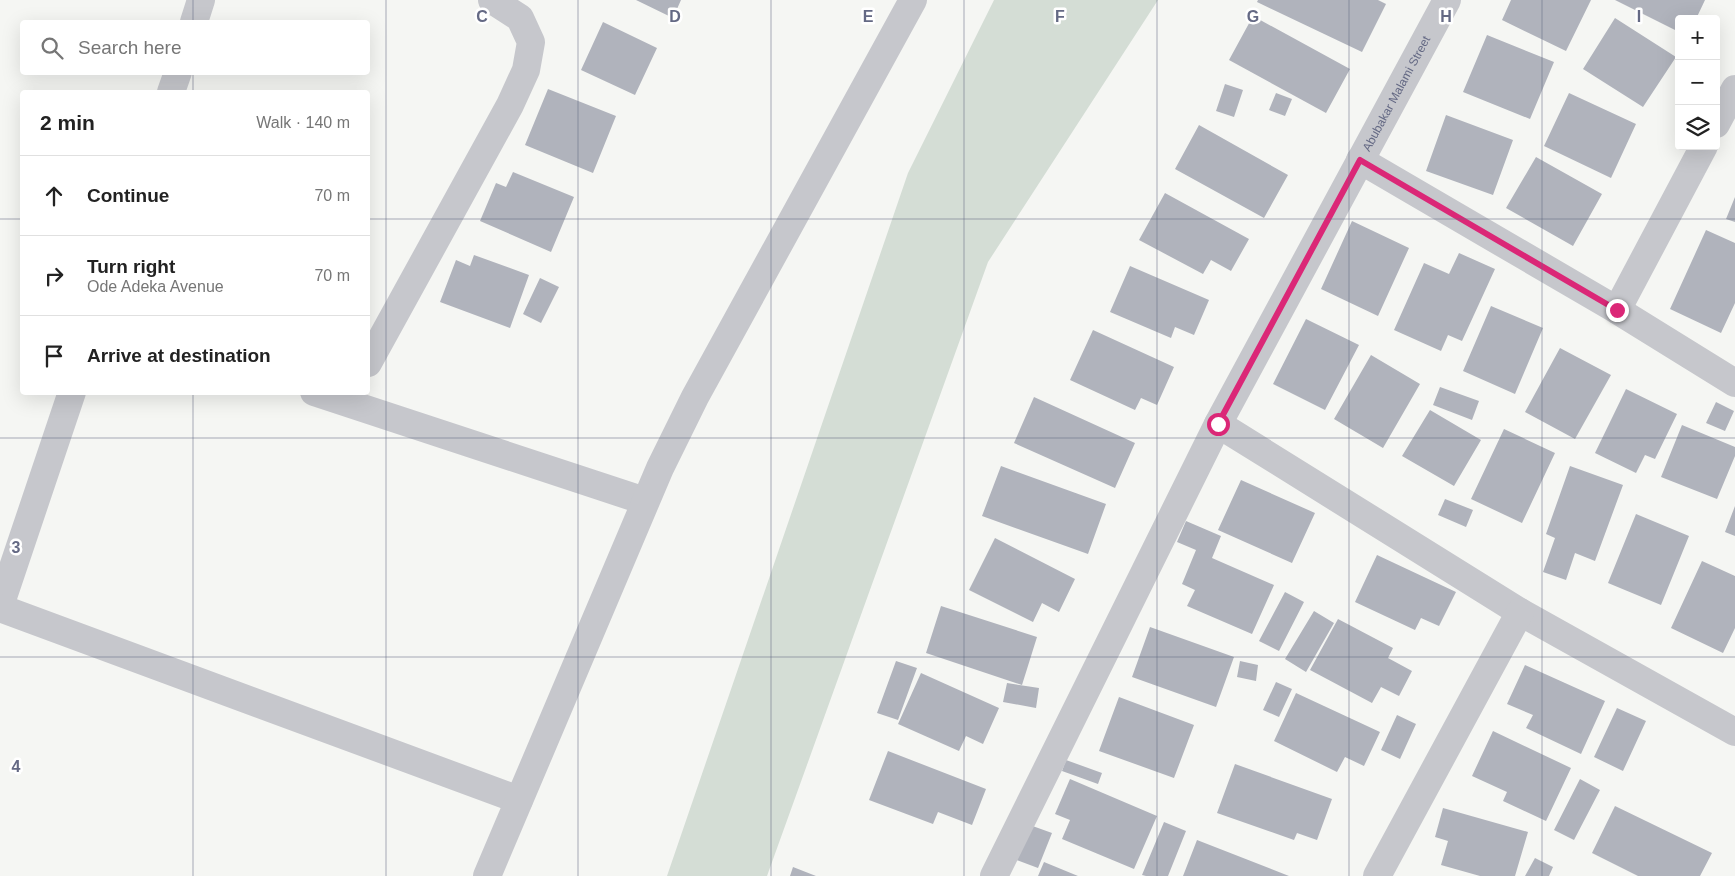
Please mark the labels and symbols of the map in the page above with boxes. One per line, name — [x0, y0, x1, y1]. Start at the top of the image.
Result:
text: C — [476, 8, 488, 25]
text: D — [669, 8, 681, 25]
text: E — [863, 8, 874, 25]
text: F — [1055, 8, 1065, 25]
text: G — [1247, 8, 1259, 25]
text: H — [1440, 8, 1452, 25]
text: I — [1637, 8, 1641, 25]
street label: Abubakar Malami Street — [1360, 33, 1434, 154]
route end — [1606, 299, 1629, 322]
route start — [1207, 413, 1230, 436]
text: 3 — [12, 539, 21, 556]
text: 4 — [12, 758, 21, 775]

